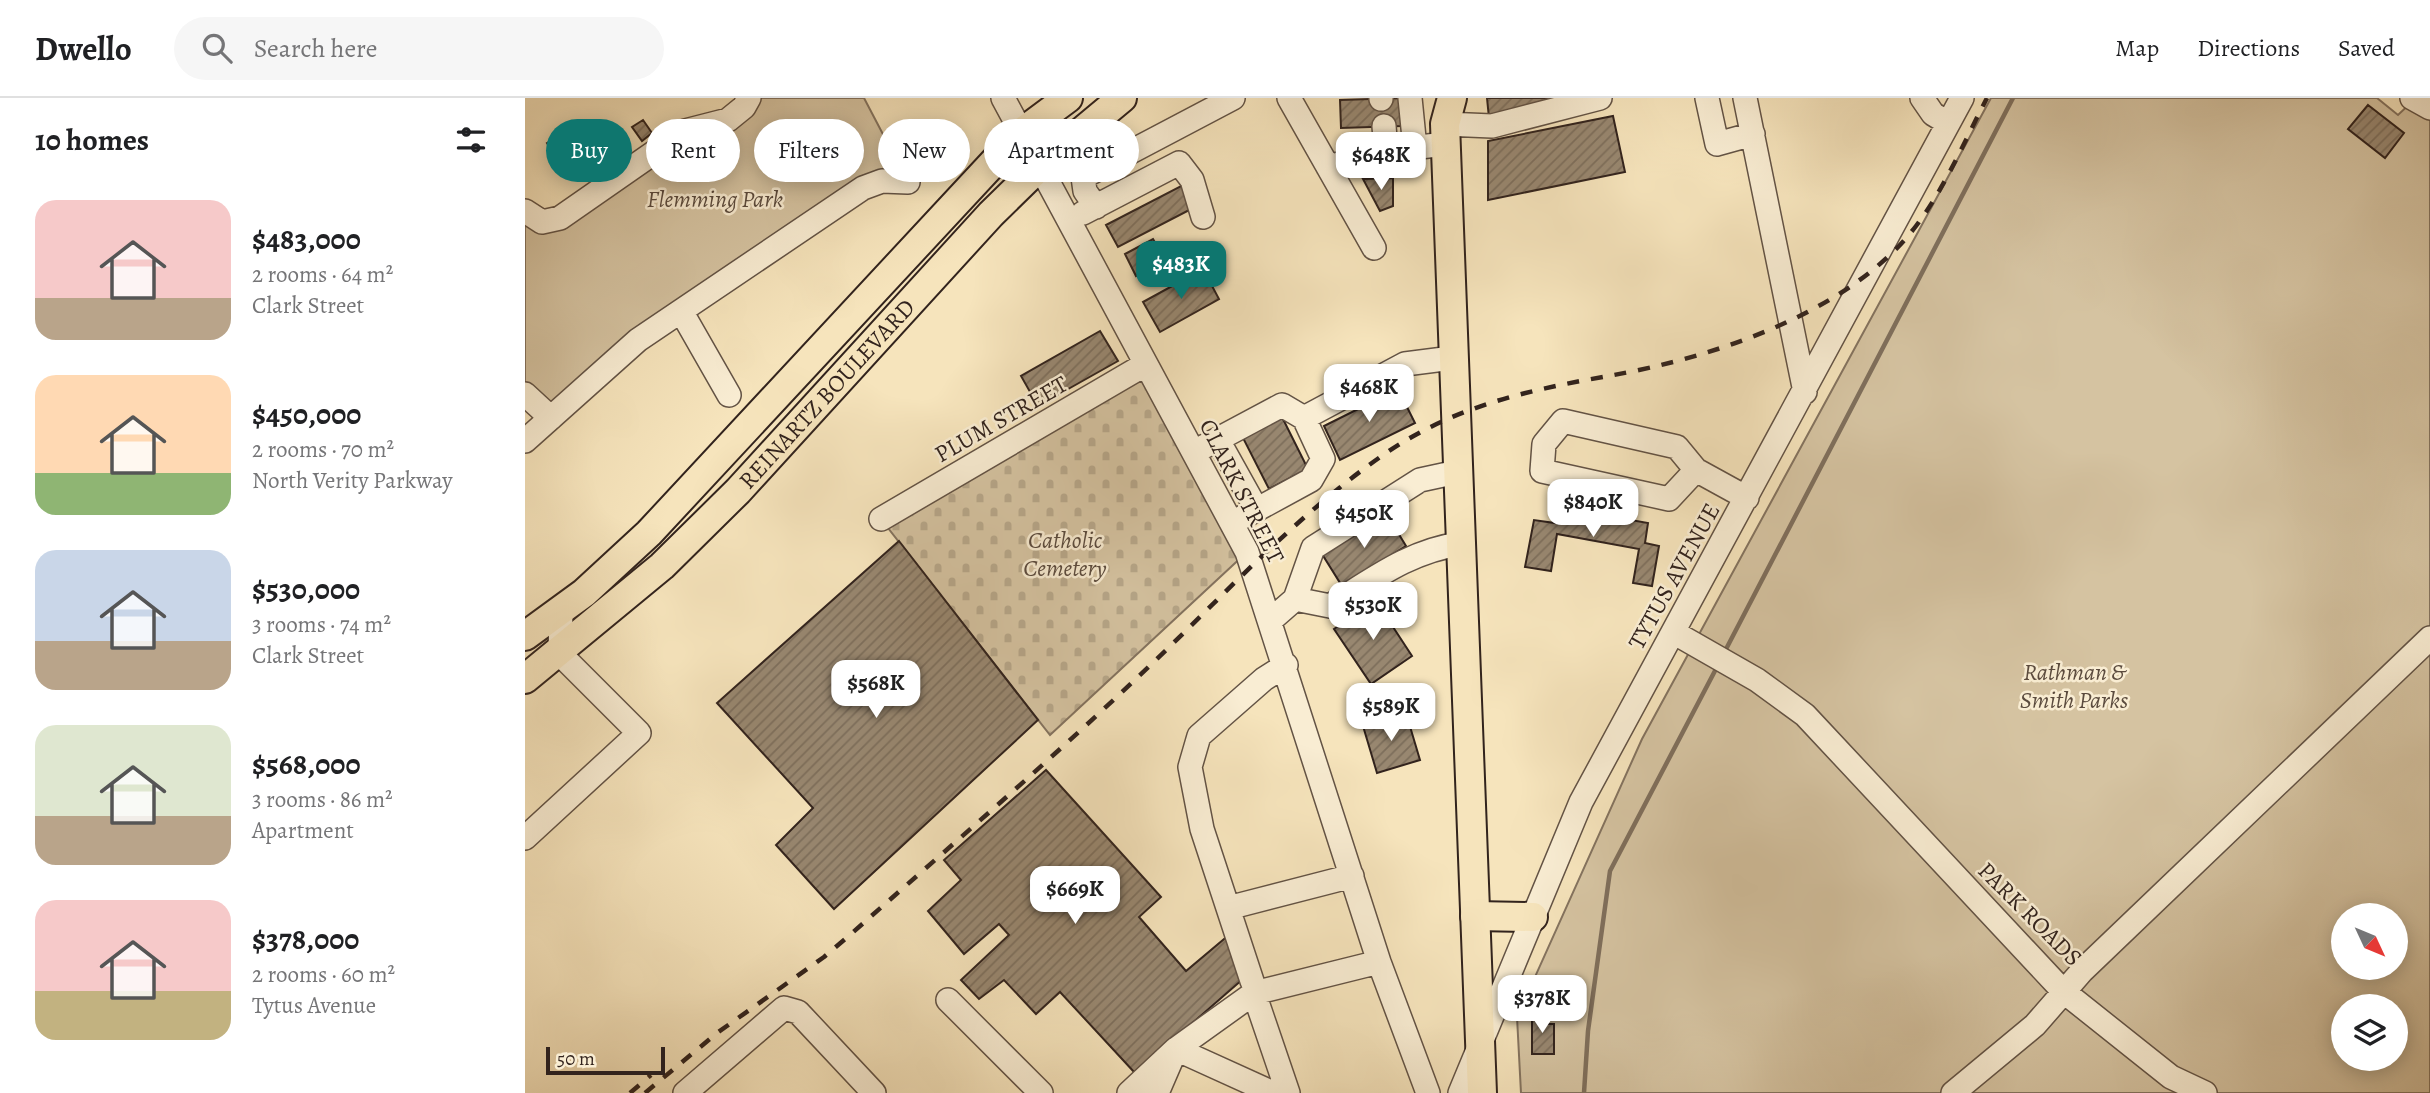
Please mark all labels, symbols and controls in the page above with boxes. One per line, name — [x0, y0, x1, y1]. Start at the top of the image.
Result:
search box — [174, 17, 664, 80]
text: Dwello — [35, 26, 132, 71]
icon: search — [198, 29, 236, 67]
text: Search here — [254, 31, 377, 66]
text: Map — [2115, 32, 2159, 64]
text: Directions — [2197, 32, 2300, 64]
text: Saved — [2338, 32, 2395, 64]
chip: Buy — [546, 119, 632, 182]
chip: Rent — [646, 119, 740, 182]
chip: Filters — [754, 119, 864, 182]
chip: New — [878, 119, 970, 182]
chip: Apartment — [984, 119, 1139, 182]
text: 10 homes — [35, 120, 149, 160]
icon: filters — [452, 121, 490, 159]
pin: $648K — [1332, 132, 1430, 192]
text: $648K — [1352, 139, 1410, 170]
park label: Flemming Park — [647, 183, 783, 215]
text: $483,000 — [252, 219, 361, 259]
icon: home — [91, 228, 175, 312]
pin: $483K — [1132, 242, 1230, 301]
text: $483K — [1152, 248, 1210, 279]
text: 2 rooms · 64 m² — [252, 259, 393, 290]
text: Clark Street — [252, 290, 364, 321]
street label: REINARTZ BOULEVARD — [732, 292, 922, 496]
pin: $468K — [1320, 364, 1418, 424]
street label: PLUM STREET — [929, 368, 1073, 470]
text: $468K — [1340, 371, 1398, 402]
text: $450,000 — [252, 394, 361, 434]
icon: home — [91, 403, 175, 487]
street label: CLARK STREET — [1192, 413, 1292, 569]
text: 2 rooms · 70 m² — [252, 434, 394, 465]
text: North Verity Parkway — [252, 465, 453, 496]
pin: $840K — [1544, 480, 1642, 539]
text: $840K — [1563, 486, 1623, 517]
pin: $450K — [1315, 490, 1413, 550]
text: $450K — [1335, 497, 1393, 528]
street label: TYTUS AVENUE — [1621, 497, 1727, 655]
park label: Catholic Cemetery — [1023, 524, 1107, 584]
text: $530,000 — [252, 569, 360, 609]
icon: home — [91, 578, 175, 662]
pin: $530K — [1324, 582, 1422, 642]
text: $530K — [1344, 589, 1402, 620]
text: 3 rooms · 74 m² — [252, 609, 391, 640]
text: Clark Street — [252, 640, 364, 671]
park label: Rathman & Smith Parks — [2020, 656, 2128, 716]
pin: $568K — [827, 660, 925, 720]
text: $568K — [847, 667, 905, 698]
pin: $589K — [1342, 684, 1440, 743]
text: $589K — [1362, 690, 1420, 721]
text: $568,000 — [252, 744, 361, 784]
icon: home — [91, 753, 175, 837]
text: 3 rooms · 86 m² — [252, 784, 393, 815]
text: Apartment — [252, 815, 354, 846]
street label: PARK ROADS — [1971, 855, 2089, 973]
pin: $669K — [1026, 866, 1124, 926]
text: $669K — [1046, 873, 1104, 904]
north arrow — [2331, 903, 2408, 980]
map controls — [2331, 903, 2408, 1071]
text: $378,000 — [252, 919, 359, 959]
icon: home — [91, 928, 175, 1012]
text: 2 rooms · 60 m² — [252, 959, 395, 990]
pin: $378K — [1493, 976, 1591, 1035]
text: $378K — [1514, 982, 1570, 1013]
text: Tytus Avenue — [252, 990, 376, 1021]
button: layers — [2331, 994, 2408, 1071]
scale bar — [546, 1044, 665, 1076]
text: 50 m — [557, 1046, 595, 1072]

